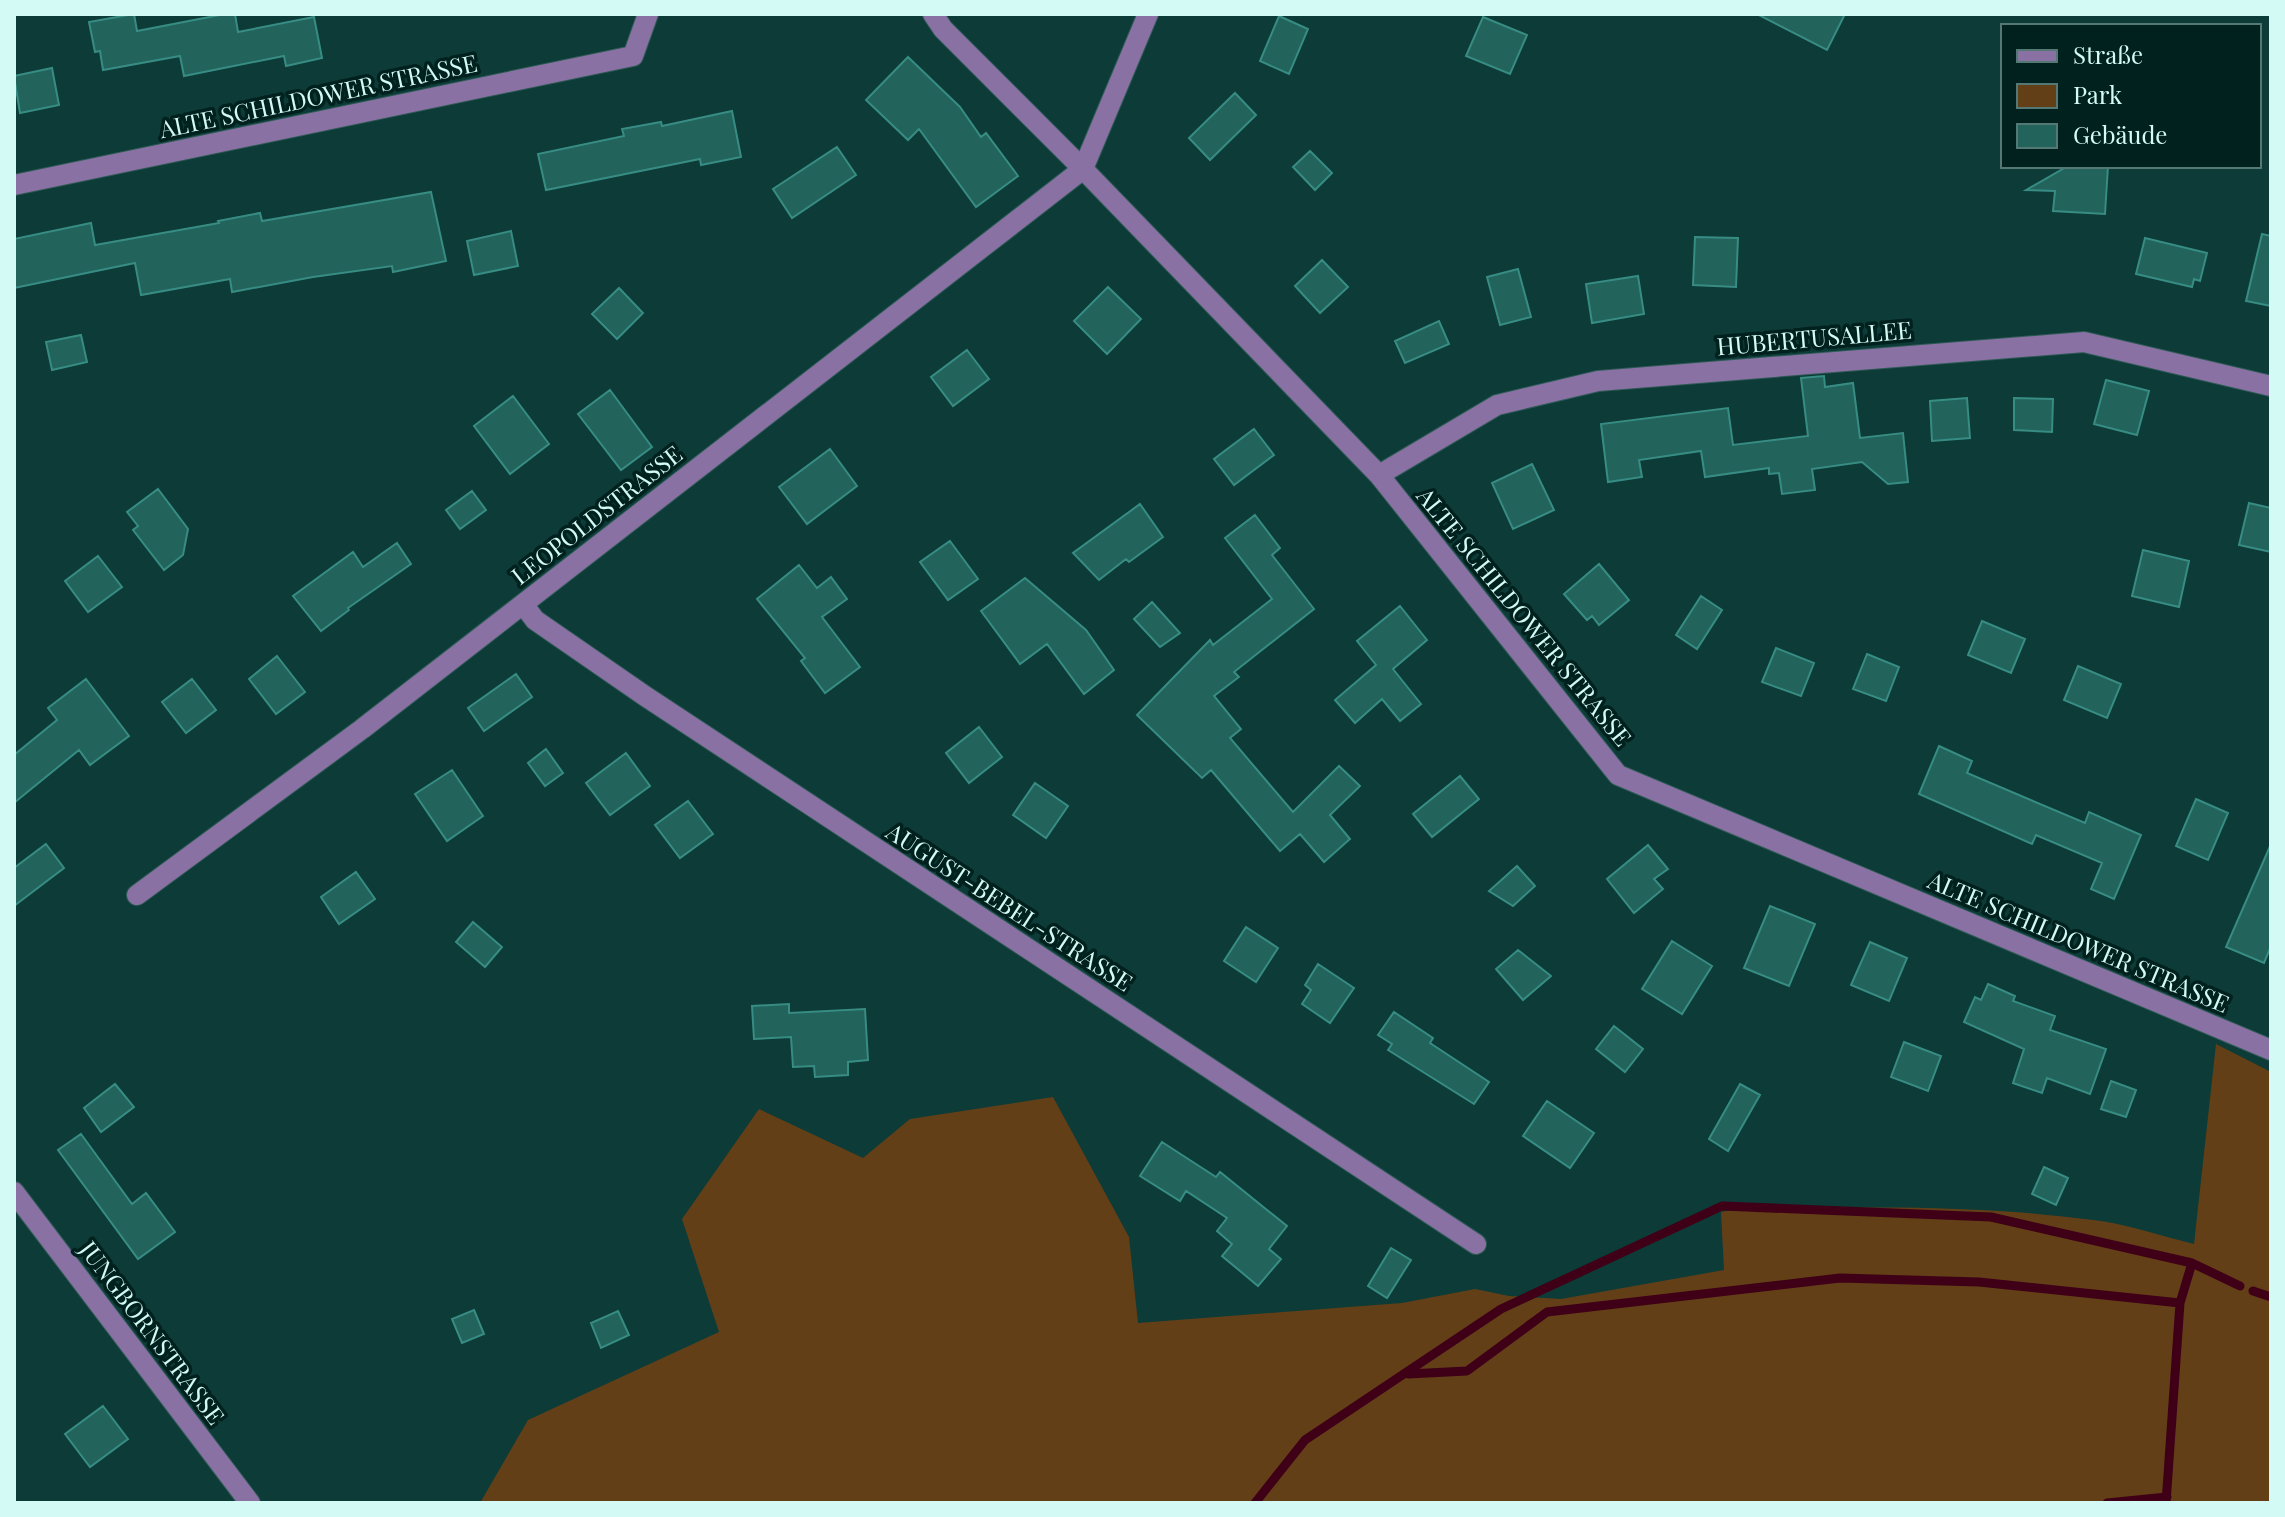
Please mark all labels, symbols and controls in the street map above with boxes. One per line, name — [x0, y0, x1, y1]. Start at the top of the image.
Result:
legend — [2001, 24, 2261, 168]
text: Straße — [2073, 38, 2143, 70]
street label: ALTE SCHILDOWER STRASSE — [155, 46, 480, 145]
text: Park — [2073, 78, 2123, 110]
text: Gebäude — [2073, 118, 2168, 150]
street label: HUBERTUSALLEE — [1715, 313, 1913, 361]
street label: LEOPOLDSTRASSE — [504, 437, 688, 591]
street label: ALTE SCHILDOWER STRASSE — [1410, 479, 1639, 752]
street label: AUGUST-BEBEL-STRASSE — [880, 814, 1139, 998]
street label: ALTE SCHILDOWER STRASSE — [1923, 863, 2234, 1019]
street label: JUNGBORNSTRASSE — [73, 1233, 233, 1430]

